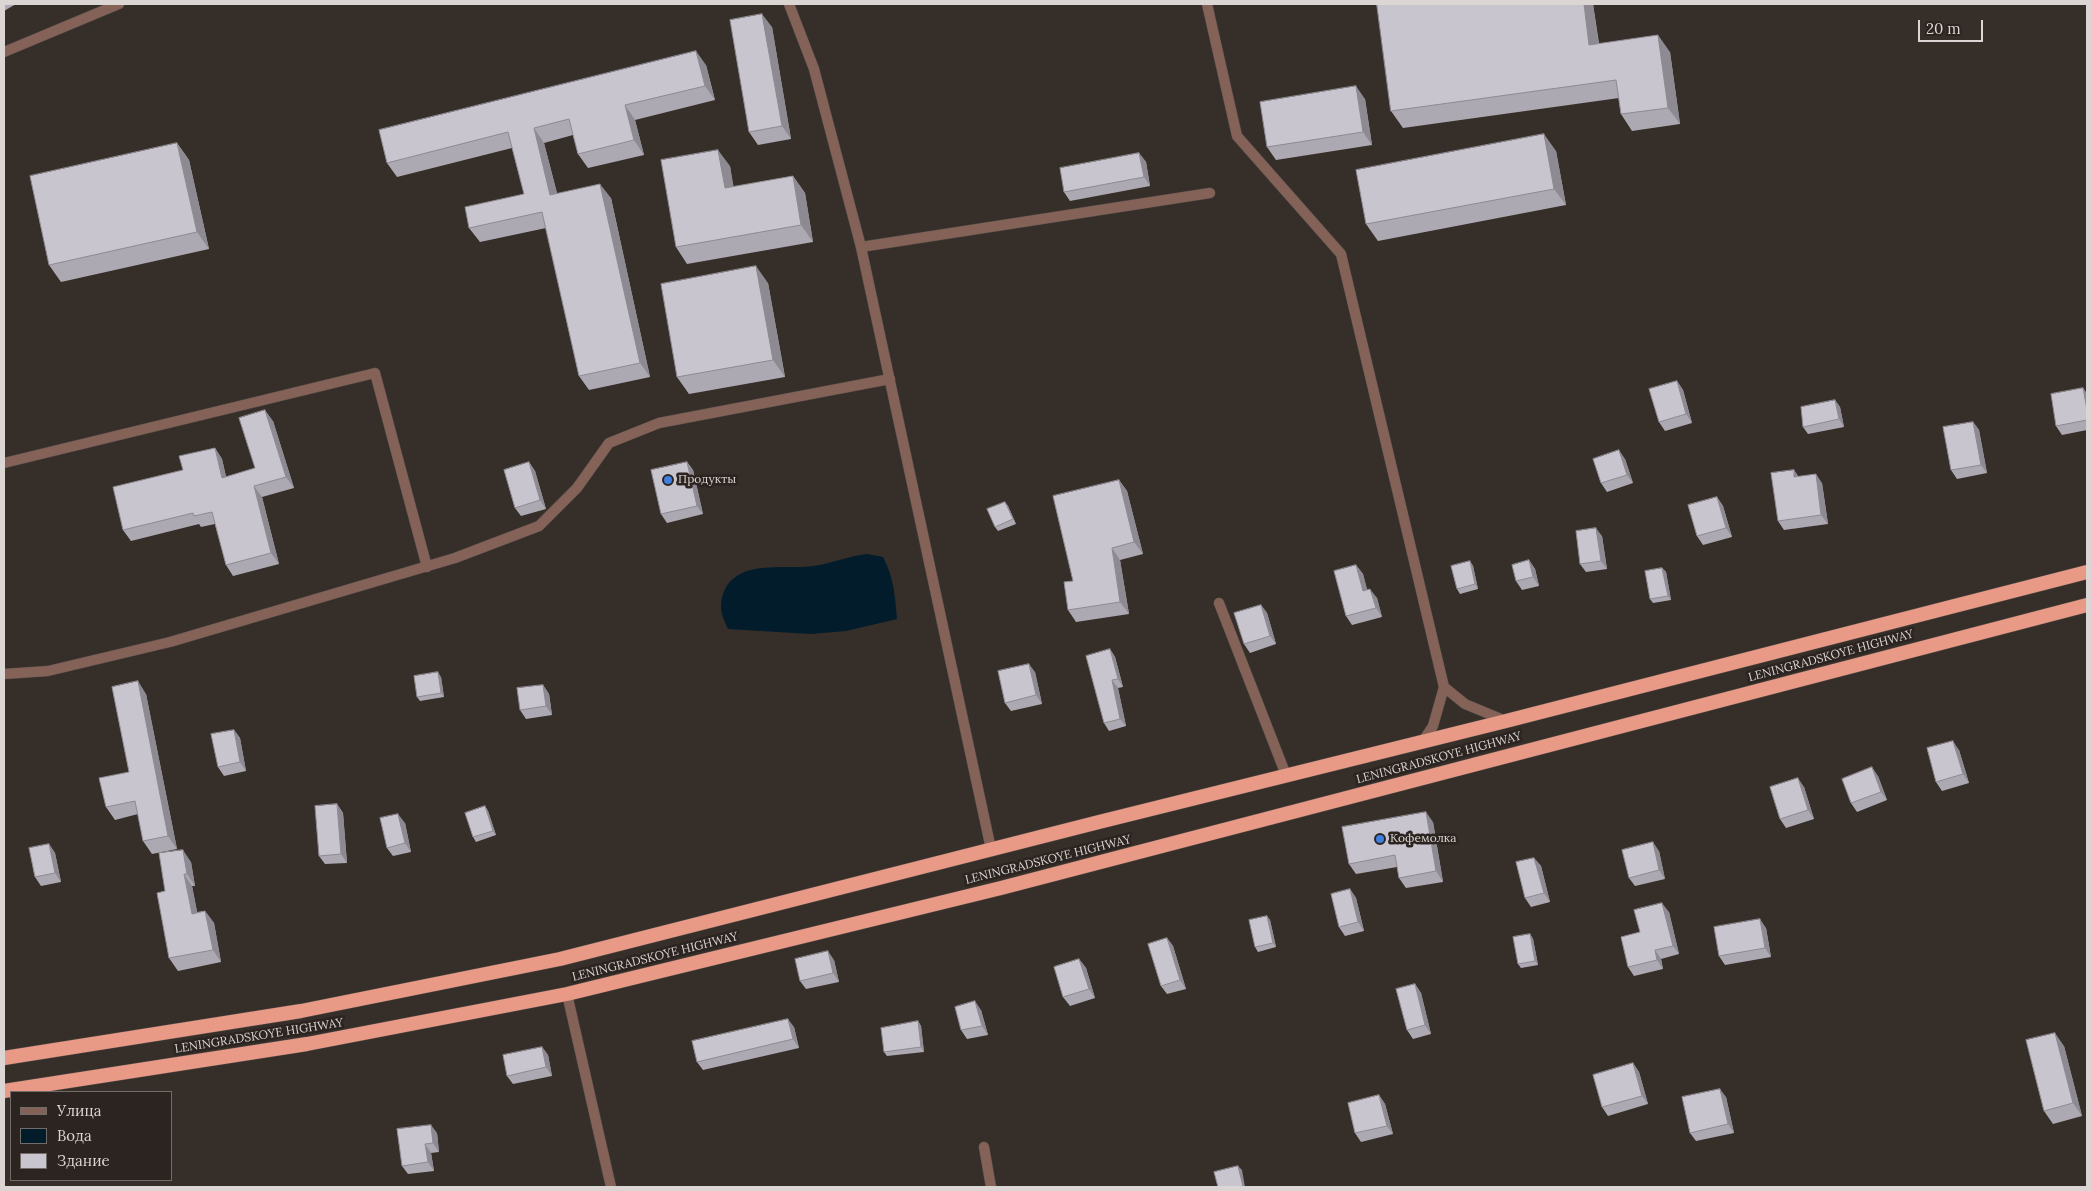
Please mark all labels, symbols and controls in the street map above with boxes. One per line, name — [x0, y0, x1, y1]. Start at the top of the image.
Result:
scale bar — [1921, 10, 1986, 42]
text: 20 m — [1926, 19, 1961, 38]
place label: Продукты — [678, 473, 736, 487]
marker: Продукты — [662, 474, 674, 486]
street label: LENINGRADSKOYE HIGHWAY — [1747, 627, 1915, 685]
street label: LENINGRADSKOYE HIGHWAY — [1355, 729, 1523, 787]
street label: LENINGRADSKOYE HIGHWAY — [964, 832, 1132, 888]
place label: Кофемолка — [1390, 832, 1457, 846]
marker: Кофемолка — [1374, 833, 1386, 845]
street label: LENINGRADSKOYE HIGHWAY — [571, 929, 739, 985]
street label: LENINGRADSKOYE HIGHWAY — [174, 1016, 344, 1056]
legend — [10, 1091, 172, 1181]
text: Улица — [57, 1101, 101, 1120]
text: Вода — [57, 1126, 92, 1145]
text: Здание — [57, 1151, 110, 1170]

